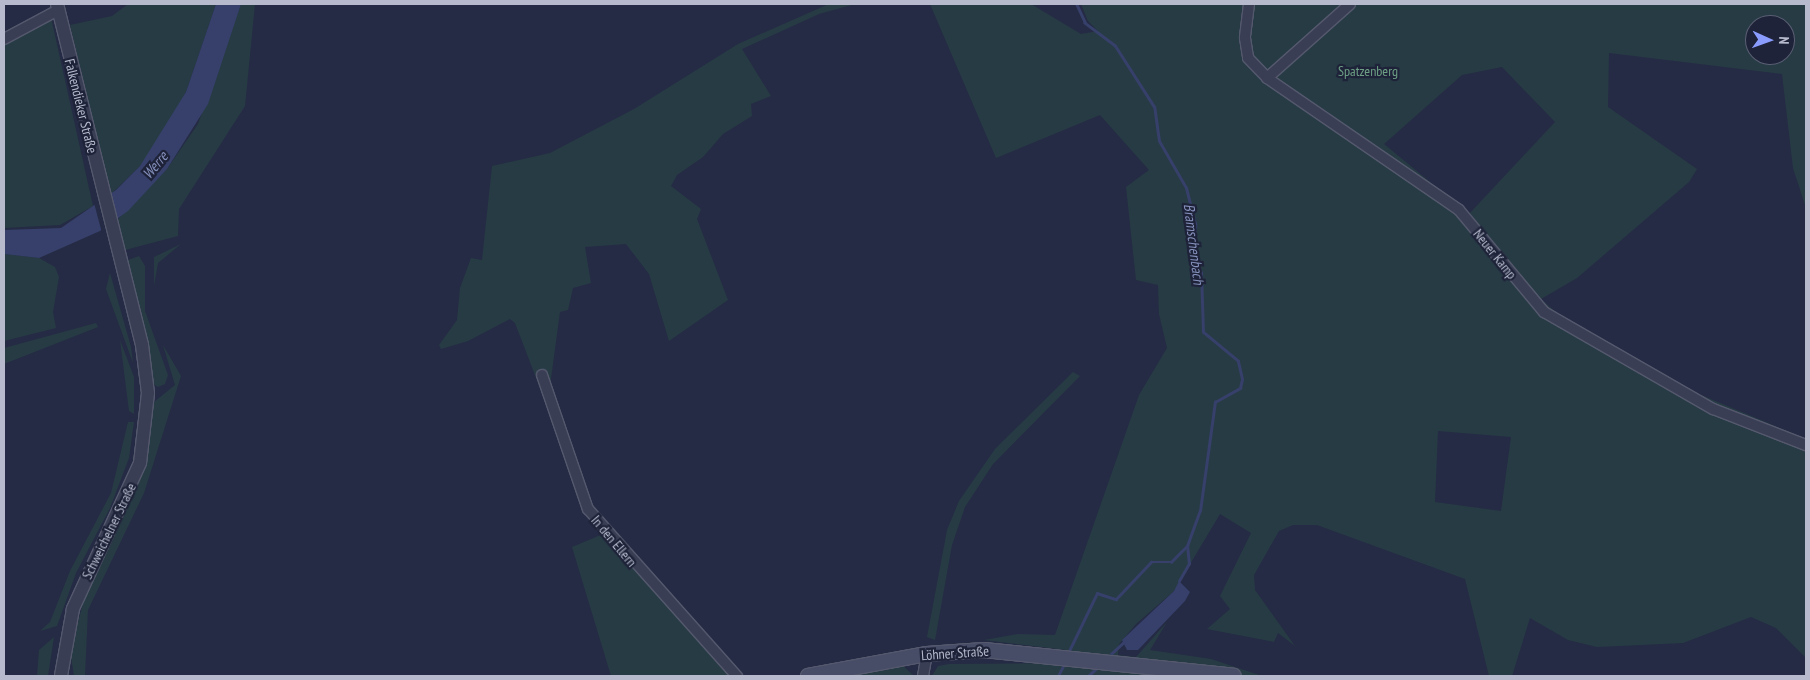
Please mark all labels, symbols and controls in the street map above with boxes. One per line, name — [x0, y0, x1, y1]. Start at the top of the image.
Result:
north arrow — [1745, 15, 1795, 65]
text: N — [1775, 36, 1793, 45]
street label: Falkendieker Straße — [61, 57, 101, 155]
park label: Spatzenberg — [1338, 63, 1398, 79]
water label: Werre — [138, 148, 172, 182]
water label: Bramschenbach — [1180, 203, 1208, 285]
street label: Neuer Kamp — [1470, 226, 1520, 282]
street label: Schweichelner Straße — [78, 480, 140, 582]
street label: In den Ellern — [588, 512, 640, 570]
street label: Löhner Straße — [920, 642, 990, 664]

